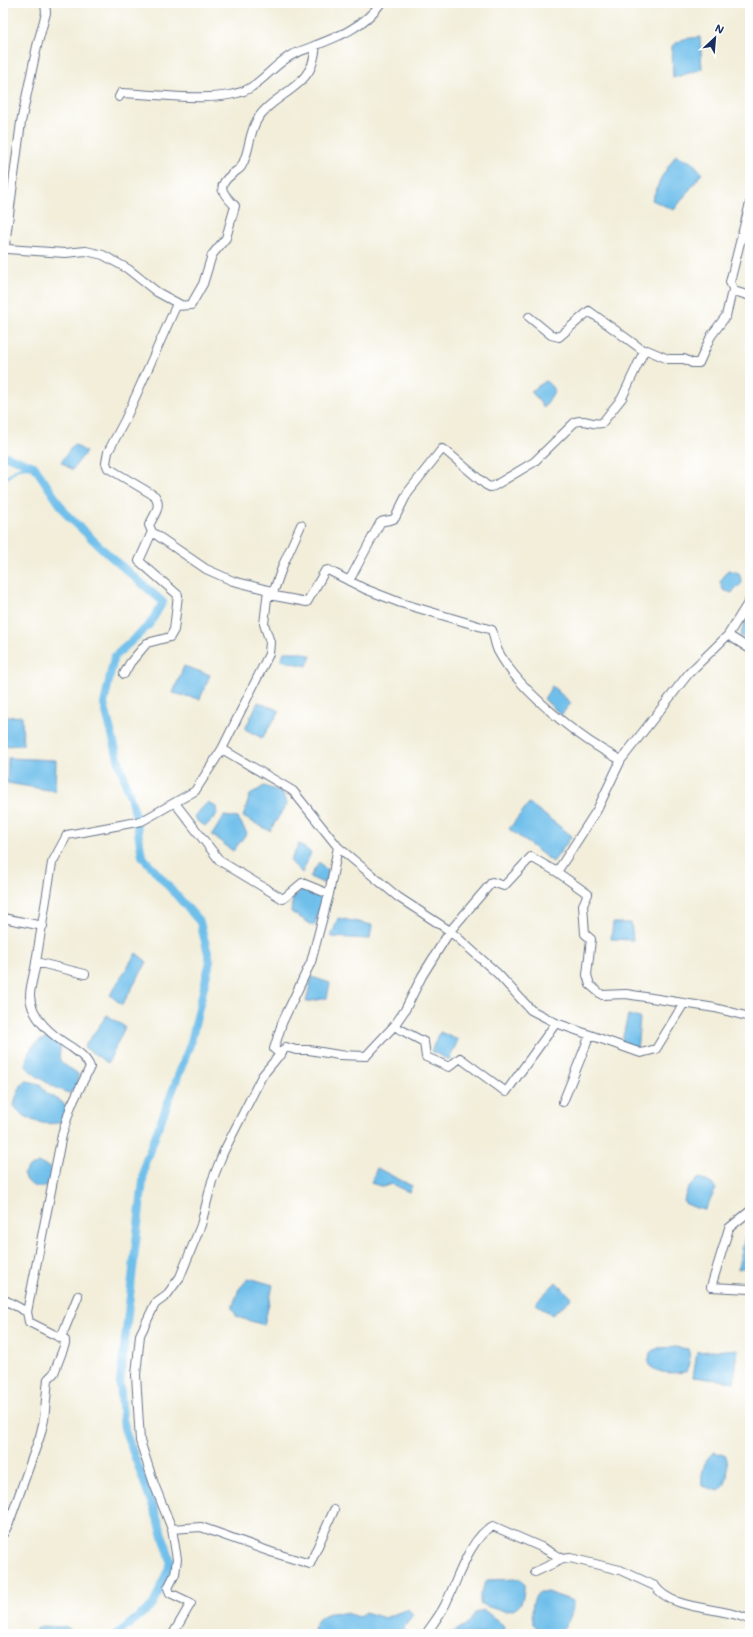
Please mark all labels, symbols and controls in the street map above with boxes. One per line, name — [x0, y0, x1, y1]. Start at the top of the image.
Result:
north arrow — [695, 18, 735, 58]
text: N — [713, 20, 727, 37]

